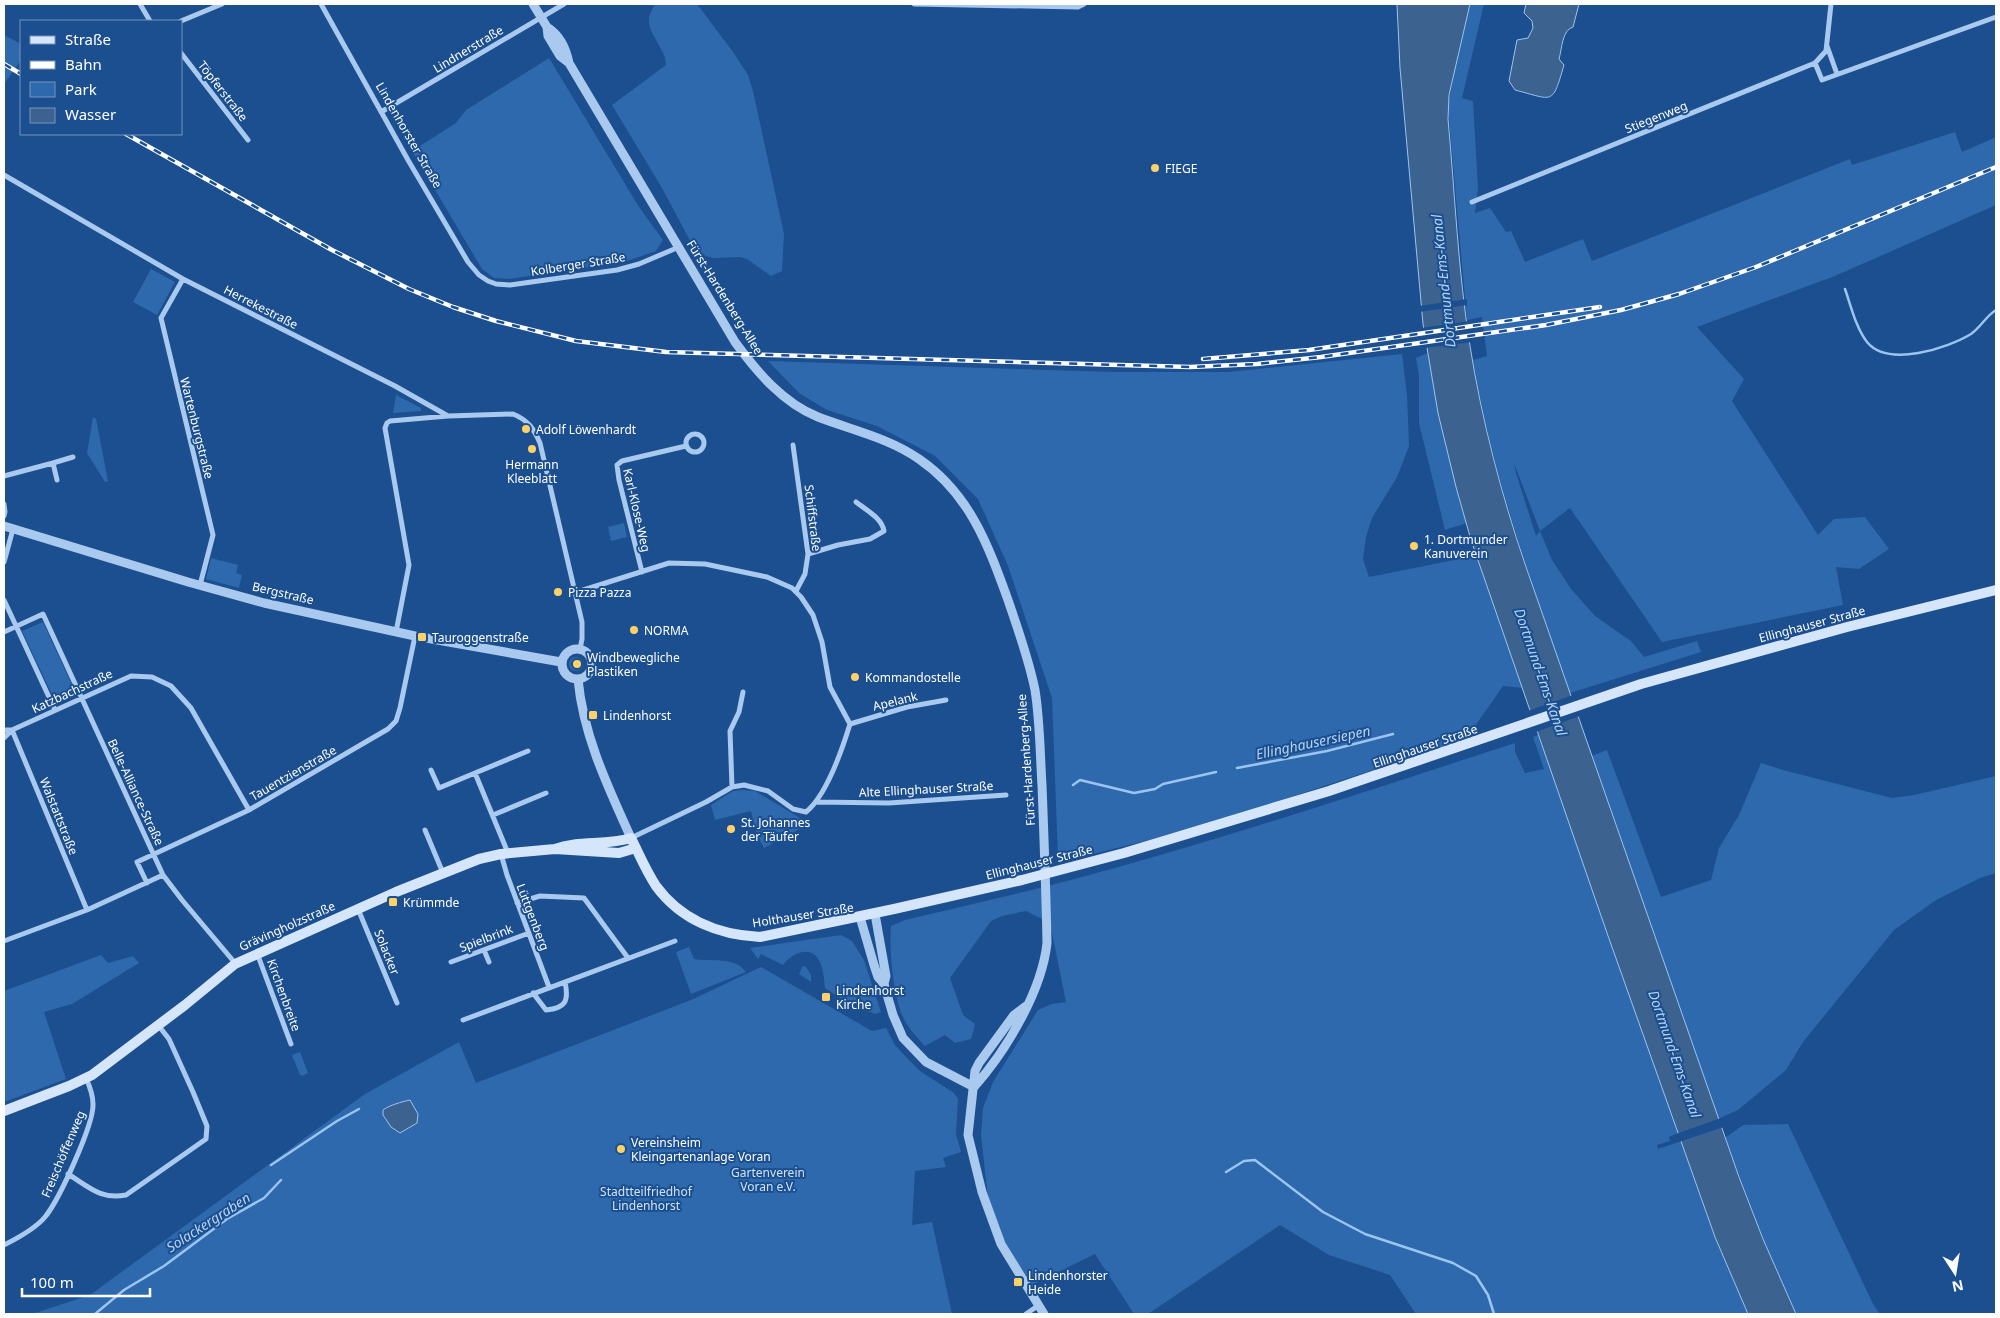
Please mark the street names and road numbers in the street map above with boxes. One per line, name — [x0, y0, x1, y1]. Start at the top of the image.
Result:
street label: Lindnerstraße — [430, 21, 507, 77]
street label: Töpferstraße — [194, 57, 252, 125]
street label: Lindenhorster Straße — [372, 79, 446, 191]
street label: Stiegenweg — [1622, 97, 1690, 137]
street label: Fürst-Hardenberg-Allee — [683, 236, 767, 358]
street label: Kolberger Straße — [529, 248, 627, 280]
street label: Herrekestraße — [221, 281, 301, 333]
street label: Wartenburgstraße — [176, 375, 218, 481]
street label: Karl-Klose-Weg — [619, 467, 655, 553]
street label: Schiffstraße — [800, 484, 826, 553]
street label: Bergstraße — [251, 578, 316, 608]
street label: Ellinghauser Straße — [1757, 602, 1867, 646]
street label: Katzbachstraße — [29, 665, 115, 717]
street label: Apelank — [871, 687, 920, 715]
street label: Fürst-Hardenberg-Allee — [1013, 693, 1039, 826]
street label: Ellinghauser Straße — [1370, 720, 1480, 772]
street label: Belle-Alliance-Straße — [104, 736, 168, 848]
street label: Tauentzienstraße — [247, 741, 340, 805]
street label: Walstattstraße — [36, 775, 82, 857]
street label: Alte Ellinghauser Straße — [858, 777, 994, 801]
street label: Ellinghauser Straße — [984, 840, 1094, 884]
street label: Lüttgenberg — [512, 881, 554, 953]
street label: Grävingholzstraße — [236, 897, 338, 955]
street label: Holthauser Straße — [751, 899, 855, 931]
street label: Spielbrink — [457, 920, 516, 956]
street label: Solacker — [370, 927, 404, 977]
street label: Kirchenbreite — [263, 957, 305, 1034]
street label: Freischöffenweg — [37, 1108, 89, 1200]

